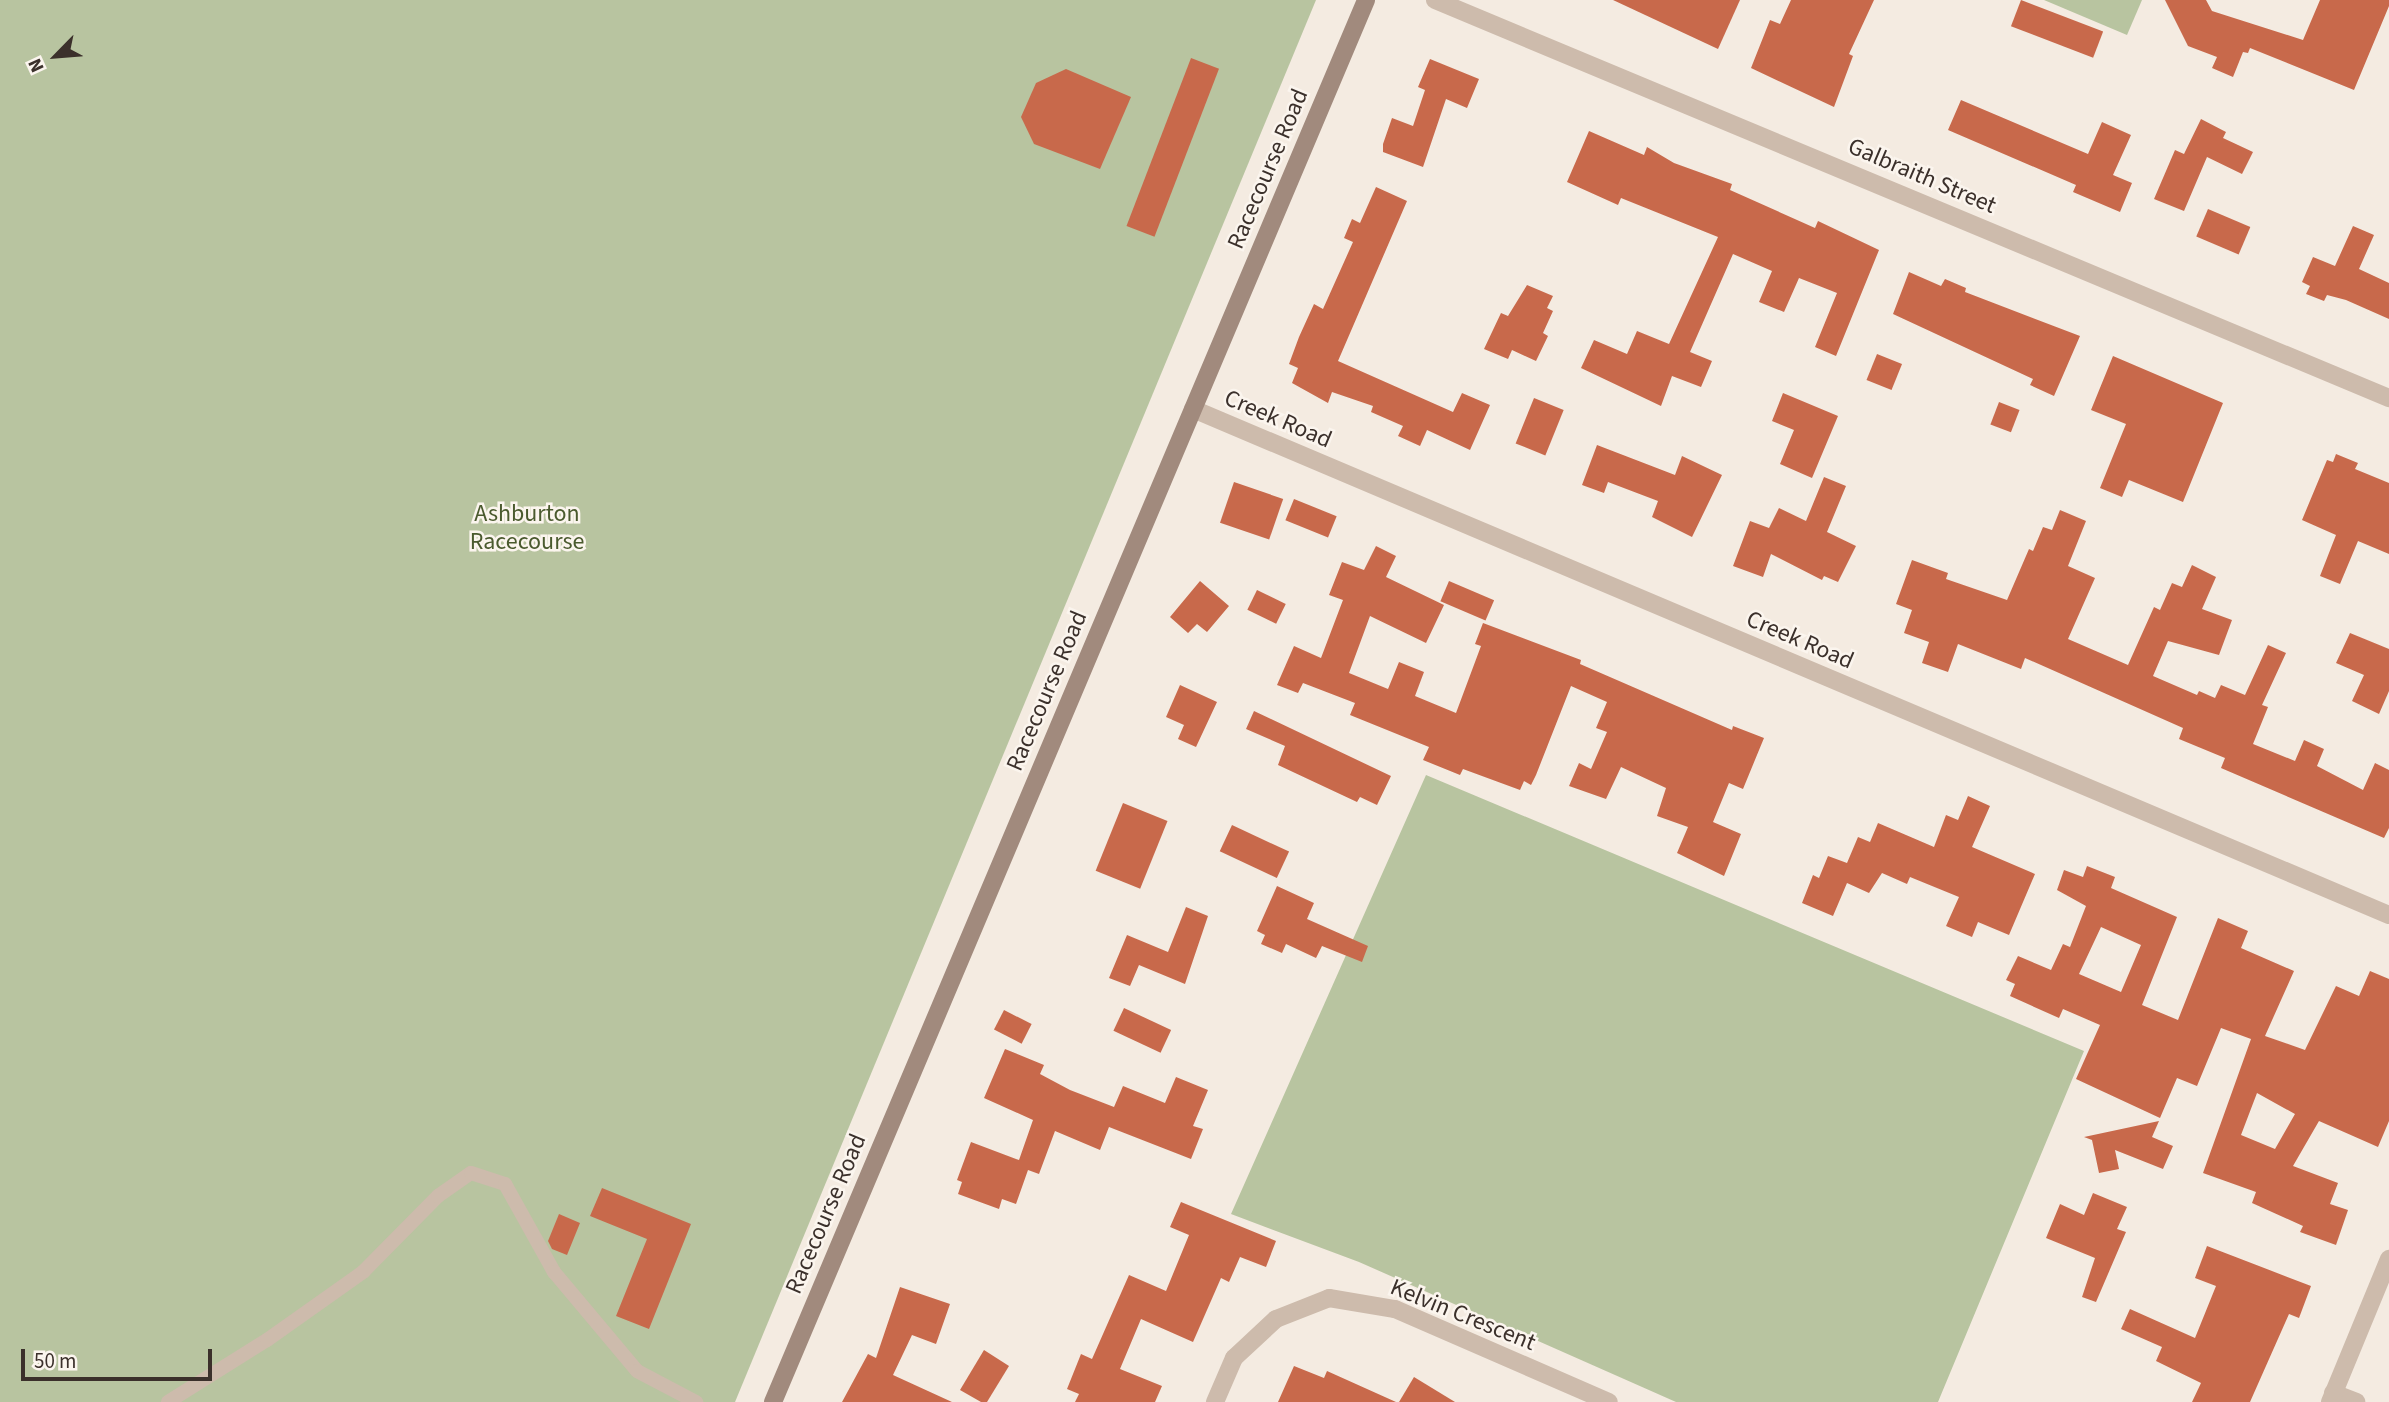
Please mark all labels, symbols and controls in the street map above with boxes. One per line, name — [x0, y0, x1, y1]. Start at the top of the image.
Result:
north arrow — [21, 21, 91, 91]
text: N — [22, 54, 51, 77]
street label: Racecourse Road — [1221, 85, 1315, 253]
street label: Galbraith Street — [1844, 132, 2000, 220]
street label: Creek Road — [1220, 384, 1336, 454]
park label: Ashburton Racecourse — [470, 500, 584, 556]
street label: Creek Road — [1742, 605, 1858, 675]
street label: Racecourse Road — [1000, 607, 1094, 775]
street label: Racecourse Road — [779, 1130, 873, 1298]
street label: Kelvin Crescent — [1386, 1273, 1540, 1357]
scale bar — [24, 1336, 215, 1380]
text: 50 m — [34, 1346, 76, 1376]

